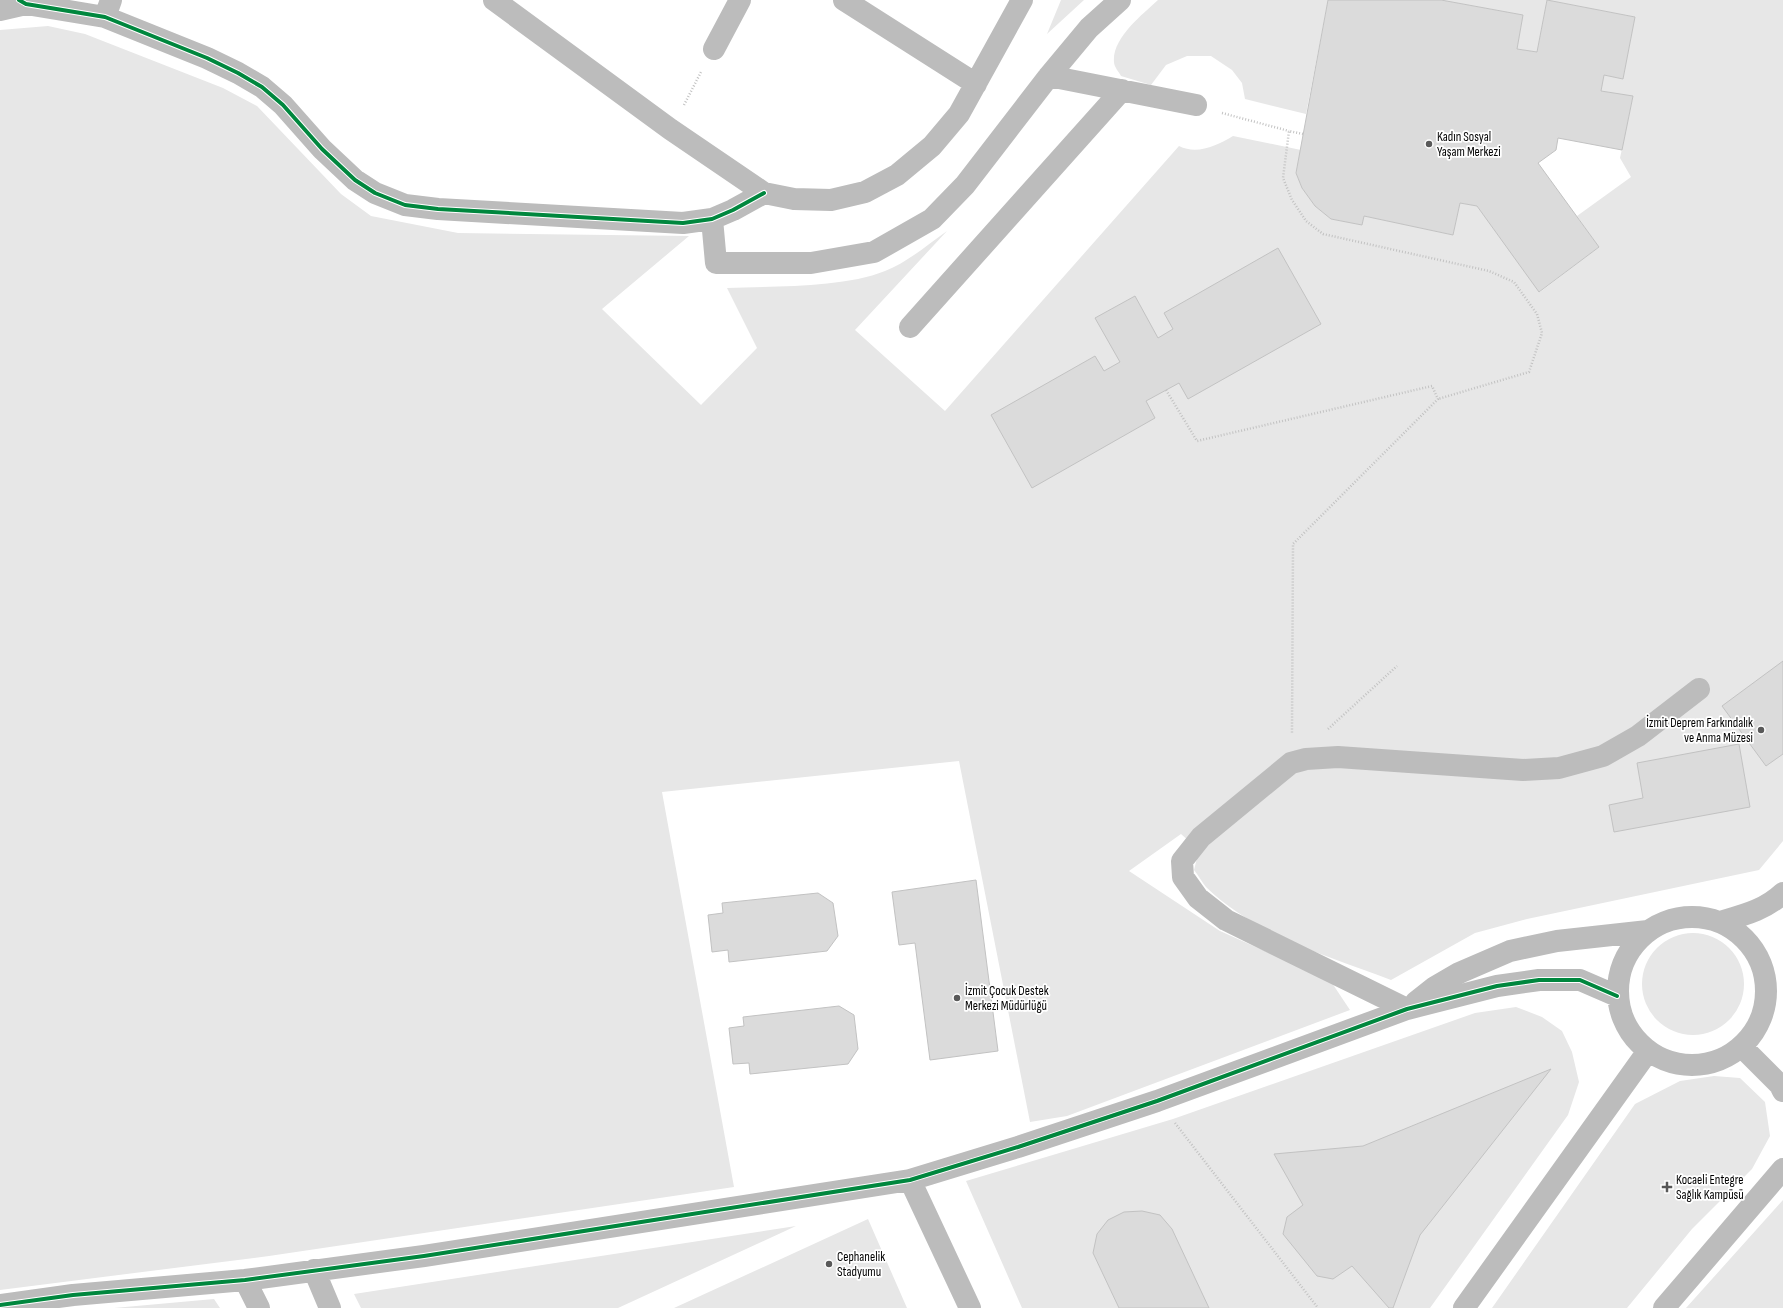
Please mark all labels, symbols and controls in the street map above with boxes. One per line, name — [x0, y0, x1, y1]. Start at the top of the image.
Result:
place label: Kadın Sosyal Yaşam Merkezi — [1437, 129, 1501, 160]
marker: Kadın Sosyal Yaşam Merkezi — [1424, 139, 1434, 149]
place label: İzmit Deprem Farkındalık ve Anma Müzesi — [1646, 714, 1753, 746]
marker: İzmit Deprem Farkındalık ve Anma Müzesi — [1756, 725, 1766, 735]
place label: İzmit Çocuk Destek Merkezi Müdürlüğü — [965, 982, 1049, 1014]
marker: İzmit Çocuk Destek Merkezi Müdürlüğü — [952, 993, 962, 1003]
place label: Kocaeli Entegre Sağlık Kampüsü — [1676, 1172, 1744, 1203]
marker: Kocaeli Entegre Sağlık Kampüsü — [1661, 1181, 1673, 1193]
place label: Cephanelik Stadyumu — [837, 1249, 885, 1280]
marker: Cephanelik Stadyumu — [824, 1259, 834, 1269]

